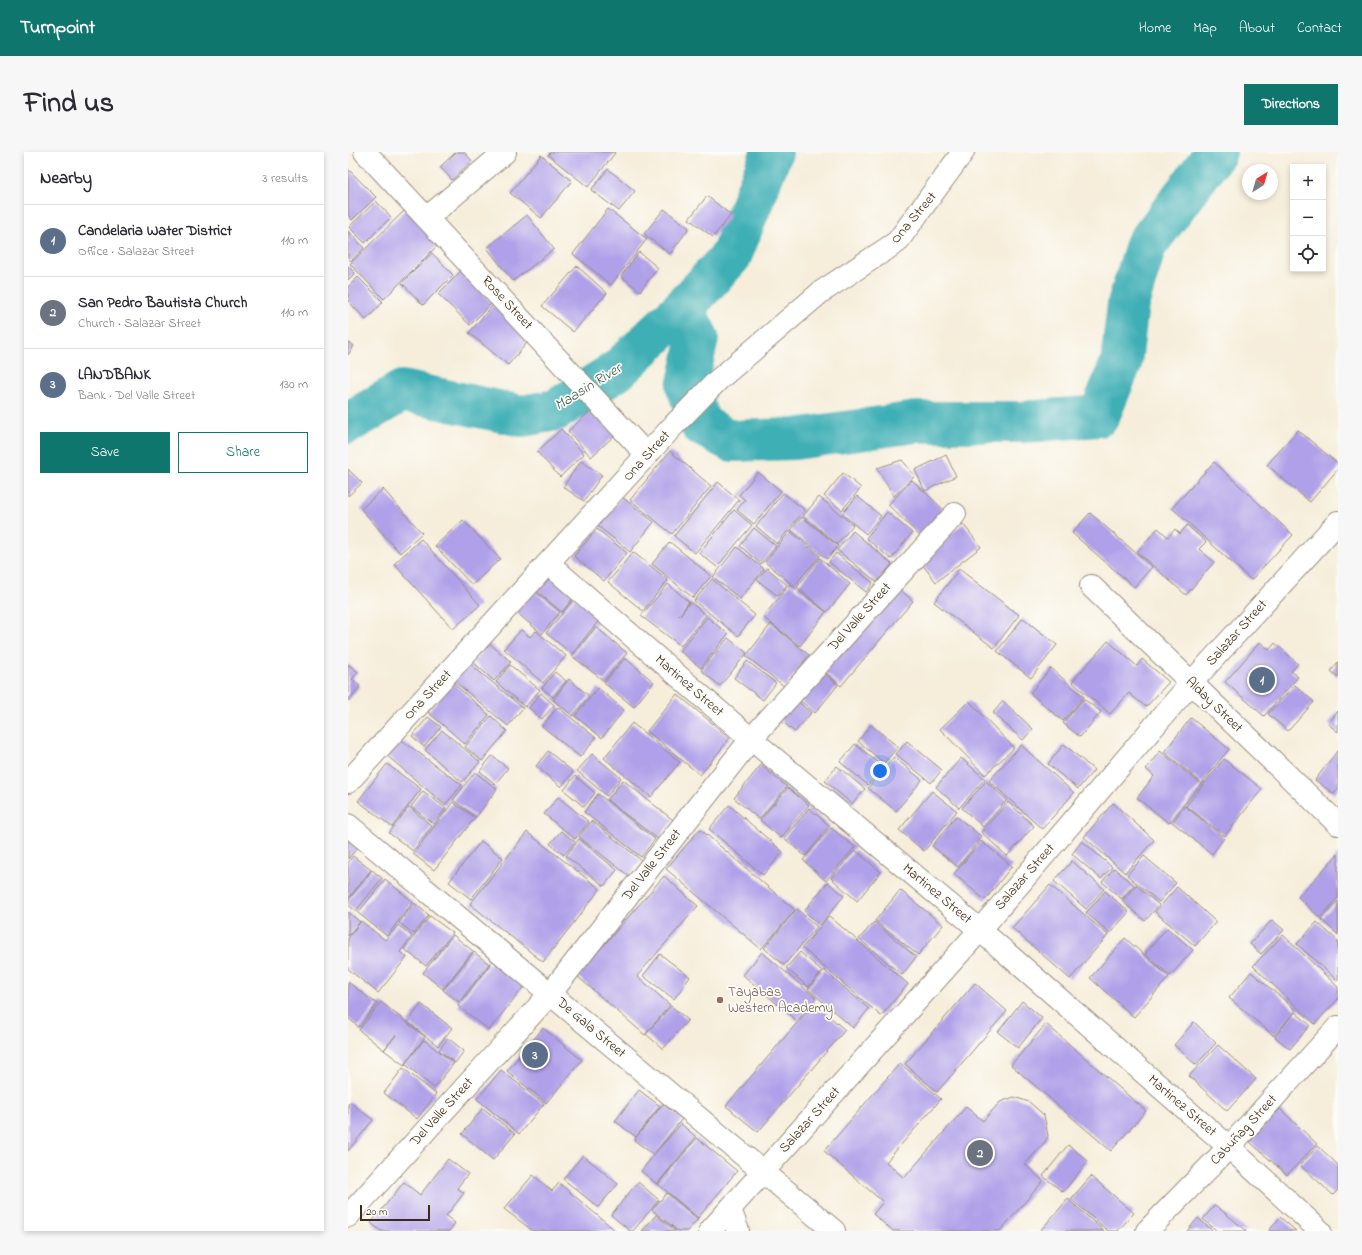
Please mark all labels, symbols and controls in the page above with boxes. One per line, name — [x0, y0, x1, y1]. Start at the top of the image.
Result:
text: Turnpoint — [20, 15, 95, 42]
text: Home — [1139, 18, 1171, 39]
text: Map — [1193, 18, 1217, 39]
text: About — [1239, 18, 1275, 39]
text: Contact — [1297, 18, 1342, 39]
text: Find us — [24, 84, 114, 125]
button: Directions — [1244, 84, 1338, 125]
north arrow — [1242, 164, 1278, 200]
map controls — [1290, 164, 1326, 272]
button: + — [1290, 164, 1326, 200]
text: Nearby — [40, 166, 92, 191]
text: 3 results — [262, 169, 308, 188]
street label: Ona Street — [886, 187, 942, 249]
button: − — [1290, 200, 1326, 236]
text: Candelaria Water District — [78, 220, 232, 242]
text: 1 — [51, 231, 55, 250]
text: 110 m — [281, 231, 308, 250]
button: locate — [1290, 236, 1326, 272]
text: Office · Salazar Street — [78, 242, 194, 261]
street label: Rose Street — [476, 271, 538, 335]
text: San Pedro Bautista Church — [78, 292, 247, 314]
text: 2 — [50, 303, 56, 322]
text: 110 m — [281, 303, 308, 322]
text: Church · Salazar Street — [78, 314, 201, 333]
water label: Maasin River — [550, 356, 628, 416]
text: LANDBANK — [78, 364, 151, 386]
text: 3 — [50, 375, 56, 394]
text: 130 m — [280, 375, 308, 394]
text: Bank · Del Valle Street — [78, 386, 195, 405]
street label: Ona Street — [618, 426, 676, 486]
button: Save — [40, 432, 170, 473]
button: Share — [178, 432, 308, 473]
street label: Del Valle Street — [823, 578, 897, 657]
street label: Salazar Street — [1201, 595, 1273, 671]
street label: Martinez Street — [650, 650, 728, 722]
street label: Ona Street — [399, 665, 457, 725]
pin: 1 — [1249, 665, 1275, 695]
street label: Alday Street — [1180, 672, 1248, 739]
your location — [870, 761, 890, 781]
street label: Del Valle Street — [617, 824, 687, 906]
street label: Salazar Street — [990, 839, 1060, 915]
street label: Martinez Street — [898, 858, 977, 930]
place label: Tayabas Western Academy — [728, 982, 833, 1020]
street label: De Gala Street — [551, 992, 631, 1064]
marker: Tayabas Western Academy — [715, 995, 725, 1005]
pin: 3 — [522, 1040, 548, 1070]
street label: Martinez Street — [1143, 1070, 1221, 1142]
street label: Del Valle Street — [405, 1073, 479, 1152]
street label: Salazar Street — [774, 1082, 846, 1158]
street label: Cabuñag Street — [1206, 1090, 1283, 1171]
pin: 2 — [967, 1138, 993, 1168]
scale bar — [360, 1203, 430, 1222]
text: 20 m — [366, 1204, 388, 1220]

